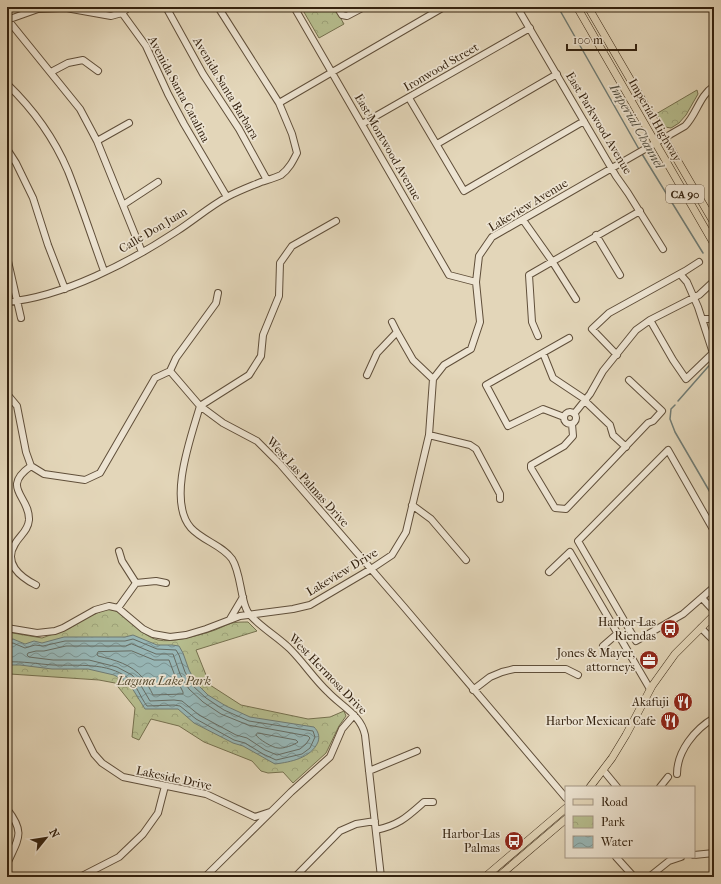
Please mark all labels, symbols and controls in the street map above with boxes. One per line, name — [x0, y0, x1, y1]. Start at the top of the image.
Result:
scale bar — [567, 26, 636, 52]
street label: Avenida Santa Catalina — [145, 33, 213, 145]
text: 100 m — [573, 33, 603, 47]
street label: Avenida Santa Barbara — [190, 34, 262, 142]
street label: Ironwood Street — [401, 40, 482, 94]
street label: East Parkwood Avenue — [563, 69, 635, 177]
street label: Imperial Highway — [626, 76, 685, 165]
water label: Imperial Channel — [606, 80, 668, 173]
street label: East Montwood Avenue — [352, 91, 424, 203]
street label: Lakeview Avenue — [486, 176, 570, 234]
road number: CA 90 — [666, 185, 704, 203]
street label: Calle Don Juan — [116, 204, 190, 256]
street label: West Las Palmas Drive — [263, 434, 352, 530]
street label: Lakeview Drive — [304, 545, 380, 599]
place label: Harbor-Las Riendas — [598, 615, 657, 643]
bus stop icon: Harbor-Las Riendas — [659, 618, 681, 640]
street label: West Hermosa Drive — [285, 630, 370, 717]
place label: Jones & Mayer, attorneys — [556, 646, 636, 674]
office icon: Jones & Mayer, attorneys — [638, 649, 660, 671]
park label: Laguna Lake Park — [116, 674, 211, 688]
restaurant icon: Akafuji — [672, 691, 694, 713]
place label: Akafuji — [631, 695, 669, 709]
restaurant icon: Harbor Mexican Cafe — [659, 710, 681, 732]
place label: Harbor Mexican Cafe — [546, 714, 656, 728]
street label: Lakeside Drive — [135, 763, 213, 793]
legend — [565, 786, 695, 858]
text: Road — [601, 795, 628, 809]
text: Park — [601, 815, 626, 829]
north arrow — [26, 818, 66, 858]
text: N — [47, 826, 62, 841]
place label: Harbor-Las Palmas — [442, 827, 501, 855]
bus stop icon: Harbor-Las Palmas — [503, 830, 525, 852]
text: Water — [600, 835, 634, 849]

